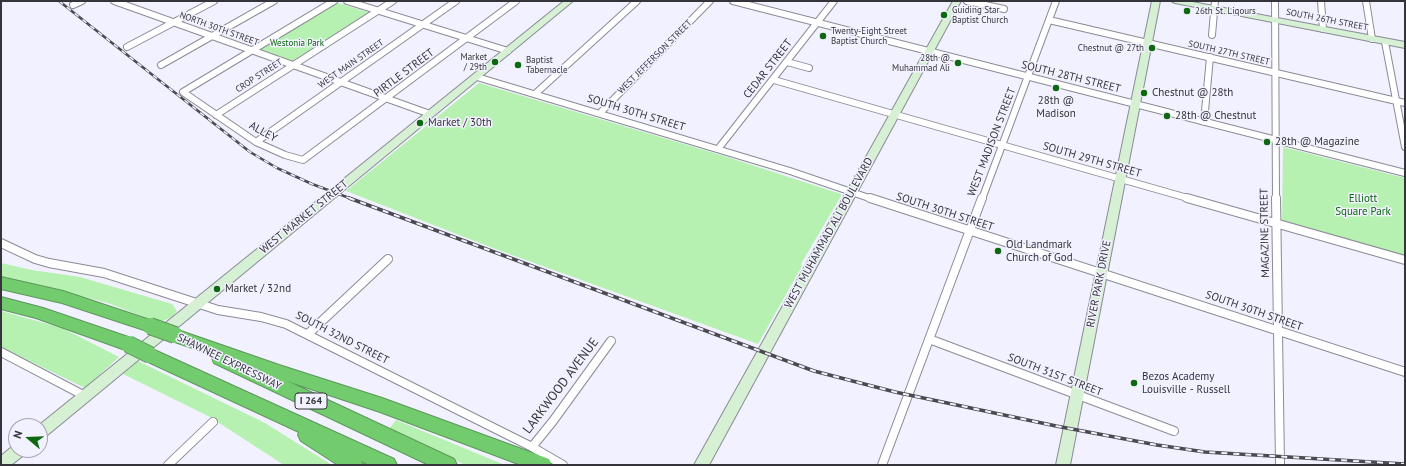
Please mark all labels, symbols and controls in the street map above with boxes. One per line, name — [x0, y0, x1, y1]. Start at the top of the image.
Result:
place label: Guiding Star Baptist Church — [952, 5, 1008, 26]
marker: 26th St. Liqours — [1182, 6, 1192, 16]
place label: 26th St. Liqours — [1195, 6, 1256, 16]
street label: SOUTH 26TH STREET — [1285, 7, 1369, 33]
street label: NORTH 30TH STREET — [178, 10, 260, 48]
marker: Guiding Star Baptist Church — [939, 10, 949, 20]
street label: WEST JEFFERSON STREET — [616, 18, 694, 96]
place label: Twenty-Eight Street Baptist Church — [831, 26, 907, 47]
marker: Twenty-Eight Street Baptist Church — [818, 31, 828, 41]
street label: WEST MAIN STREET — [316, 37, 386, 91]
street label: CEDAR STREET — [741, 37, 795, 101]
park label: Westonia Park — [270, 38, 324, 48]
street label: SOUTH 27TH STREET — [1187, 38, 1271, 68]
place label: Chestnut @ 27th — [1078, 43, 1144, 53]
marker: Chestnut @ 27th — [1147, 43, 1157, 53]
street label: PIRTLE STREET — [371, 46, 437, 100]
place label: Market / 29th — [461, 52, 487, 73]
place label: 28th @ Muhammad Ali — [892, 53, 950, 74]
place label: Baptist Tabernacle — [526, 55, 568, 76]
street label: CROP STREET — [234, 57, 284, 95]
marker: Market / 29th — [490, 57, 500, 67]
marker: 28th @ Muhammad Ali — [953, 58, 963, 68]
street label: SOUTH 28TH STREET — [1020, 58, 1122, 96]
marker: Baptist Tabernacle — [513, 60, 523, 70]
marker: 28th @ Madison — [1051, 83, 1061, 93]
street label: WEST MADISON STREET — [965, 86, 1019, 198]
place label: Chestnut @ 28th — [1152, 86, 1233, 100]
marker: Chestnut @ 28th — [1139, 88, 1149, 98]
street label: SOUTH 30TH STREET — [585, 92, 687, 134]
place label: 28th @ Madison — [1036, 94, 1076, 120]
place label: 28th @ Chestnut — [1175, 109, 1256, 123]
marker: 28th @ Chestnut — [1162, 111, 1172, 121]
place label: Market / 30th — [428, 116, 492, 130]
marker: Market / 30th — [415, 118, 425, 128]
street label: ALLEY — [247, 119, 279, 145]
place label: 28th @ Magazine — [1275, 135, 1359, 149]
marker: 28th @ Magazine — [1262, 137, 1272, 147]
street label: SOUTH 29TH STREET — [1041, 140, 1143, 180]
street label: WEST MUHAMMAD ALI BOULEVARD — [782, 155, 876, 311]
street label: WEST MARKET STREET — [257, 177, 351, 257]
street label: MAGAZINE STREET — [1258, 188, 1272, 278]
street label: SOUTH 30TH STREET — [895, 190, 995, 234]
park label: Elliott Square Park — [1335, 192, 1391, 218]
place label: Old Landmark Church of God — [1006, 238, 1073, 264]
street label: RIVER PARK DRIVE — [1084, 239, 1114, 329]
marker: Old Landmark Church of God — [993, 246, 1003, 256]
place label: Market / 32nd — [225, 282, 291, 296]
marker: Market / 32nd — [212, 284, 222, 294]
street label: SOUTH 30TH STREET — [1204, 288, 1304, 334]
street label: SOUTH 32ND STREET — [293, 309, 391, 367]
street label: SHAWNEE EXPRESSWAY — [175, 331, 283, 393]
street label: LARKWOOD AVENUE — [520, 335, 602, 437]
street label: SOUTH 31ST STREET — [1006, 351, 1104, 399]
place label: Bezos Academy Louisville - Russell — [1142, 370, 1230, 396]
marker: Bezos Academy Louisville - Russell — [1129, 378, 1139, 388]
road number: I 264 — [295, 393, 327, 409]
north arrow — [8, 418, 48, 458]
text: N — [10, 429, 25, 440]

